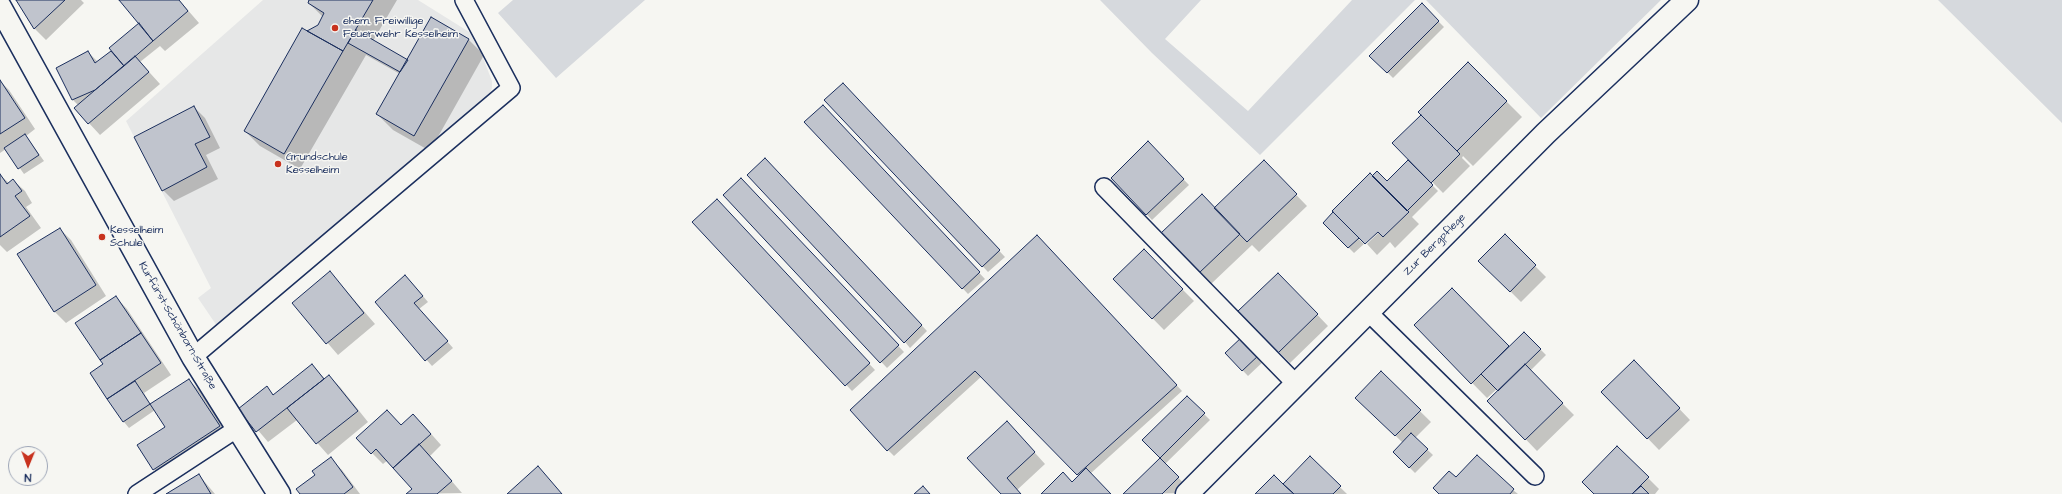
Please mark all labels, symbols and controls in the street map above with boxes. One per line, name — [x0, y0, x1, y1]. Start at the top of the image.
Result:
place label: ehem. Freiwillige Feuerwehr Kesselheim — [343, 15, 458, 41]
marker: ehem. Freiwillige Feuerwehr Kesselheim — [330, 23, 340, 33]
place label: Grundschule Kesselheim — [286, 151, 348, 177]
marker: Grundschule Kesselheim — [273, 159, 283, 169]
street label: Zur Bergpflege — [1401, 211, 1469, 279]
place label: Kesselheim Schule — [110, 224, 163, 250]
marker: Kesselheim Schule — [97, 232, 107, 242]
street label: Kurfürst-Schönborn-Straße — [135, 260, 219, 392]
north arrow — [8, 446, 48, 486]
text: N — [24, 470, 31, 485]

